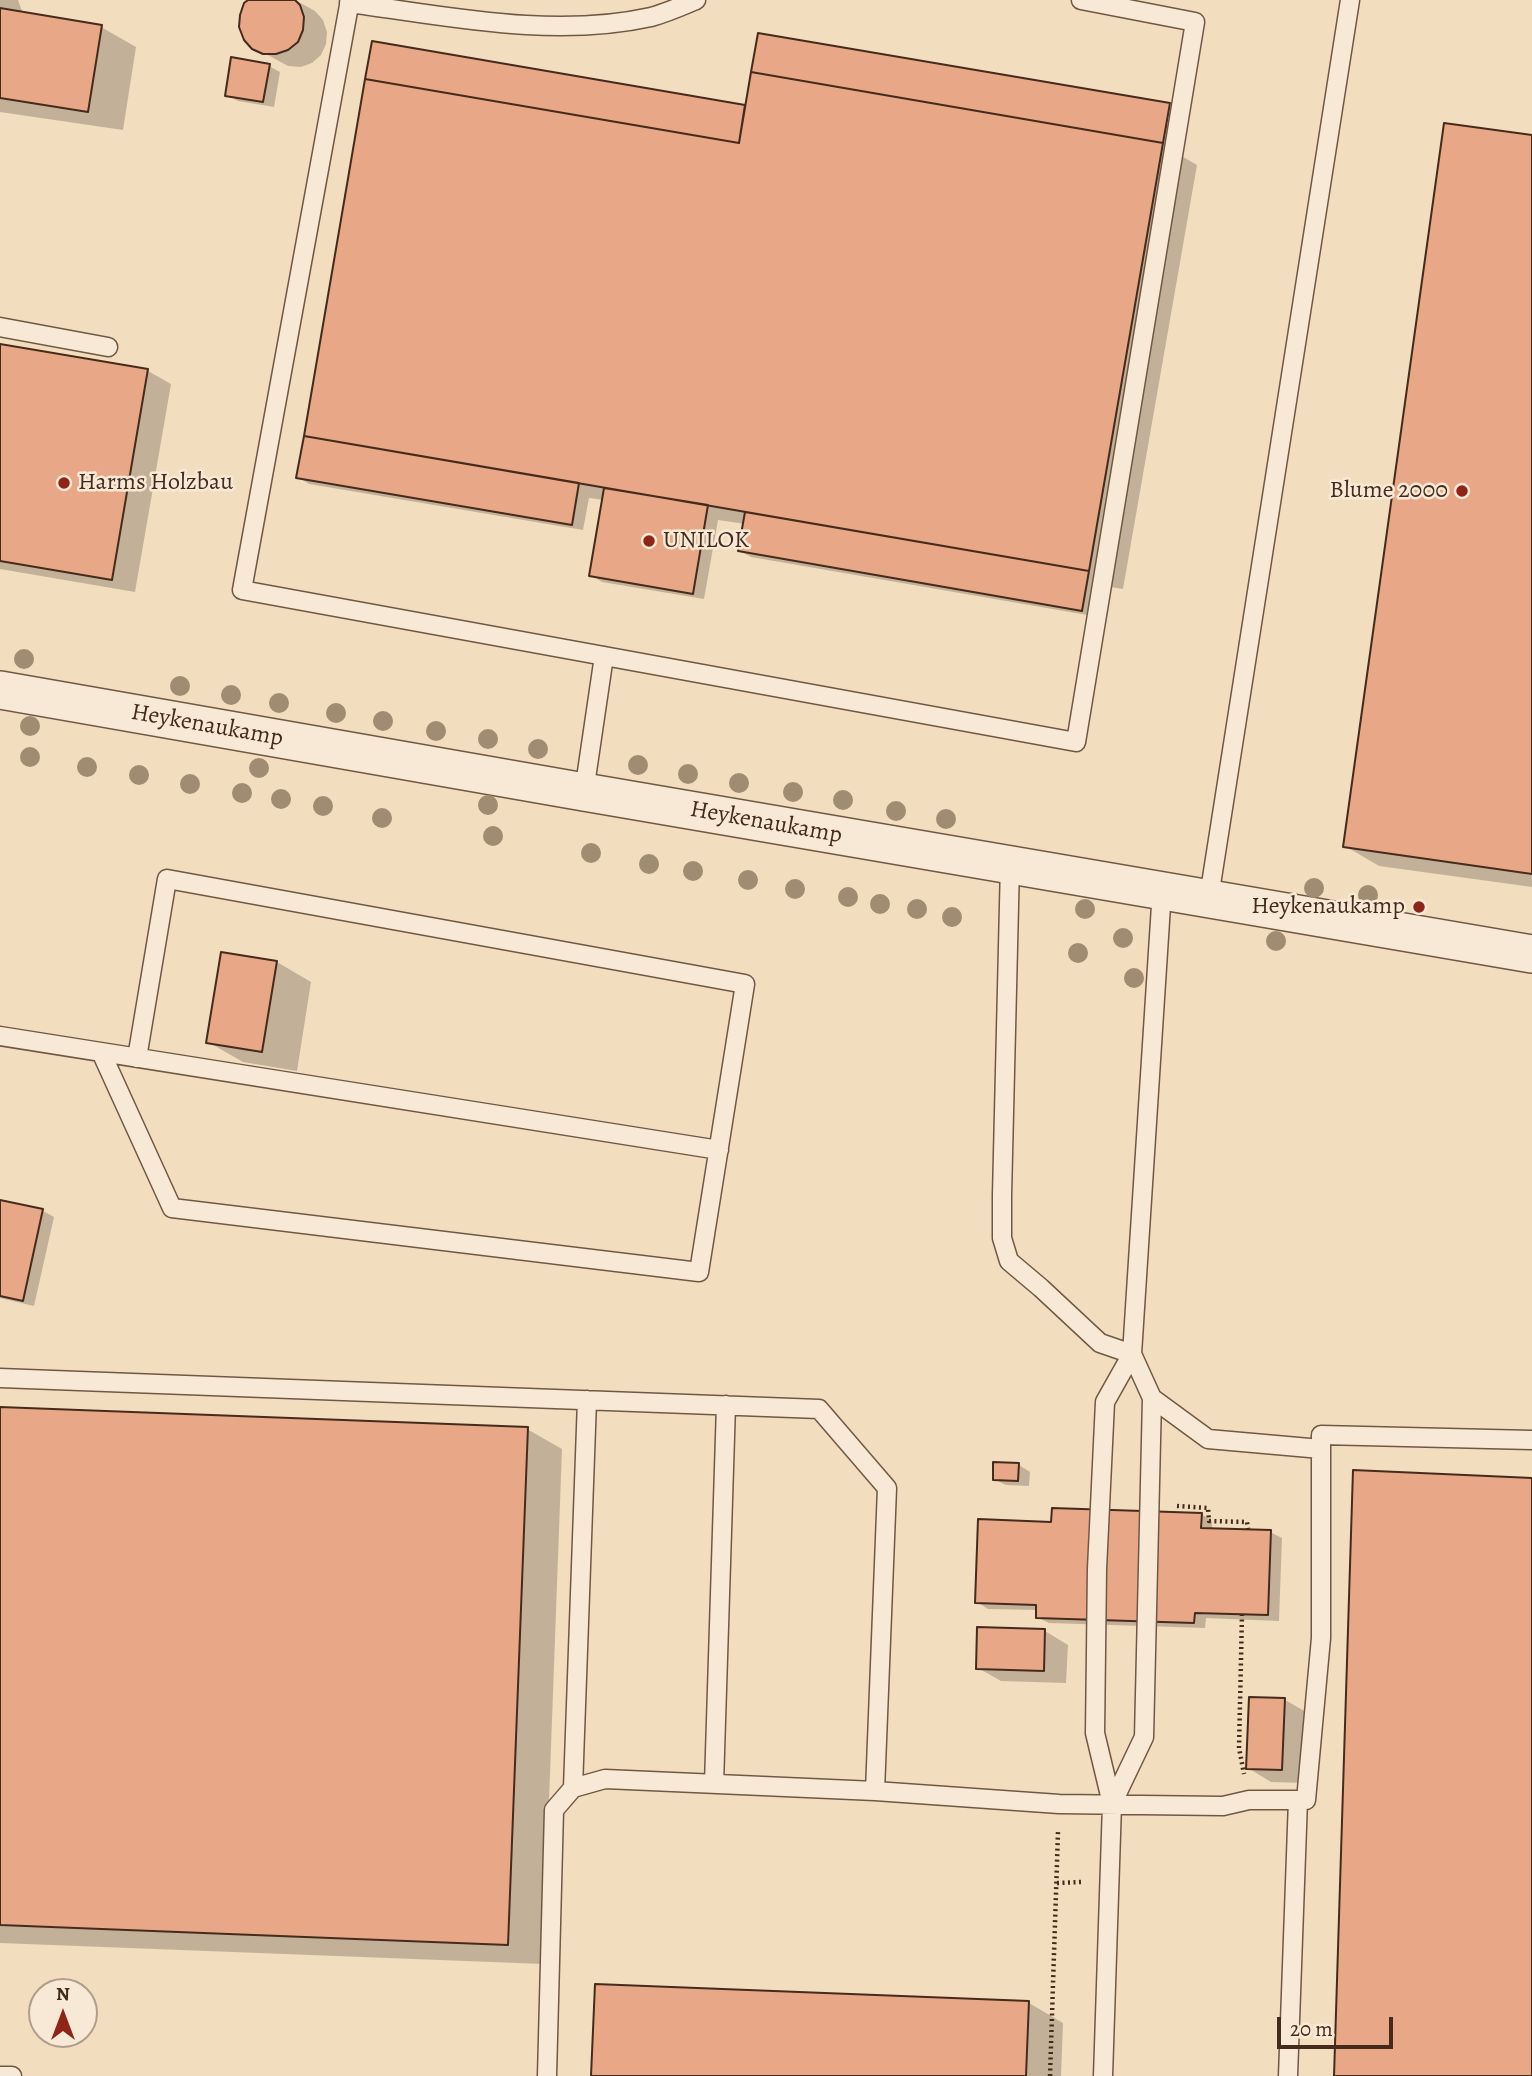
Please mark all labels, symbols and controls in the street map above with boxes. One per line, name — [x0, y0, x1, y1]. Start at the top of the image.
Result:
place label: Harms Holzbau — [78, 469, 233, 497]
marker: Harms Holzbau — [56, 475, 72, 491]
place label: Blume 2000 — [1330, 477, 1448, 505]
marker: Blume 2000 — [1454, 483, 1470, 499]
place label: UNILOK — [663, 527, 749, 555]
marker: UNILOK — [641, 533, 657, 549]
street label: Heykenaukamp — [129, 698, 285, 754]
street label: Heykenaukamp — [688, 795, 844, 851]
place label: Heykenaukamp — [1251, 893, 1405, 921]
marker: Heykenaukamp — [1411, 899, 1427, 915]
north arrow — [28, 1978, 98, 2048]
text: N — [56, 1981, 70, 2007]
scale bar — [1280, 2002, 1396, 2046]
text: 20 m — [1290, 2015, 1333, 2043]

